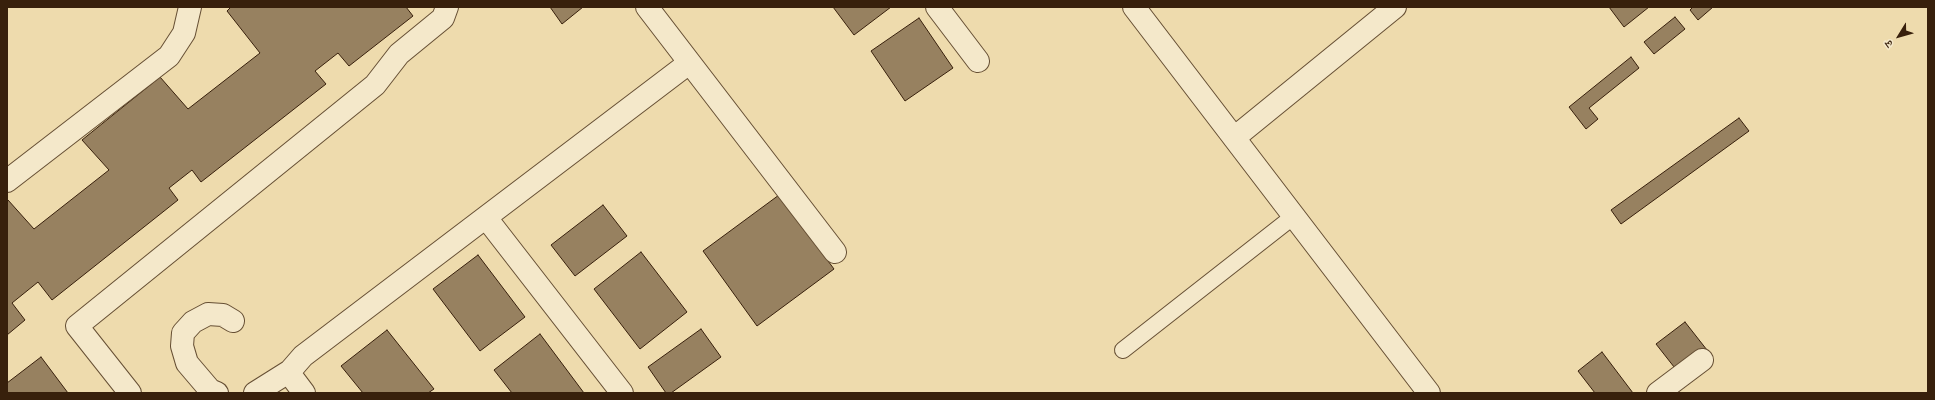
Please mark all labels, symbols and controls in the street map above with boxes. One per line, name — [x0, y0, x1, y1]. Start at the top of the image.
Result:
north arrow — [1879, 16, 1919, 56]
text: उ — [1882, 37, 1897, 50]

